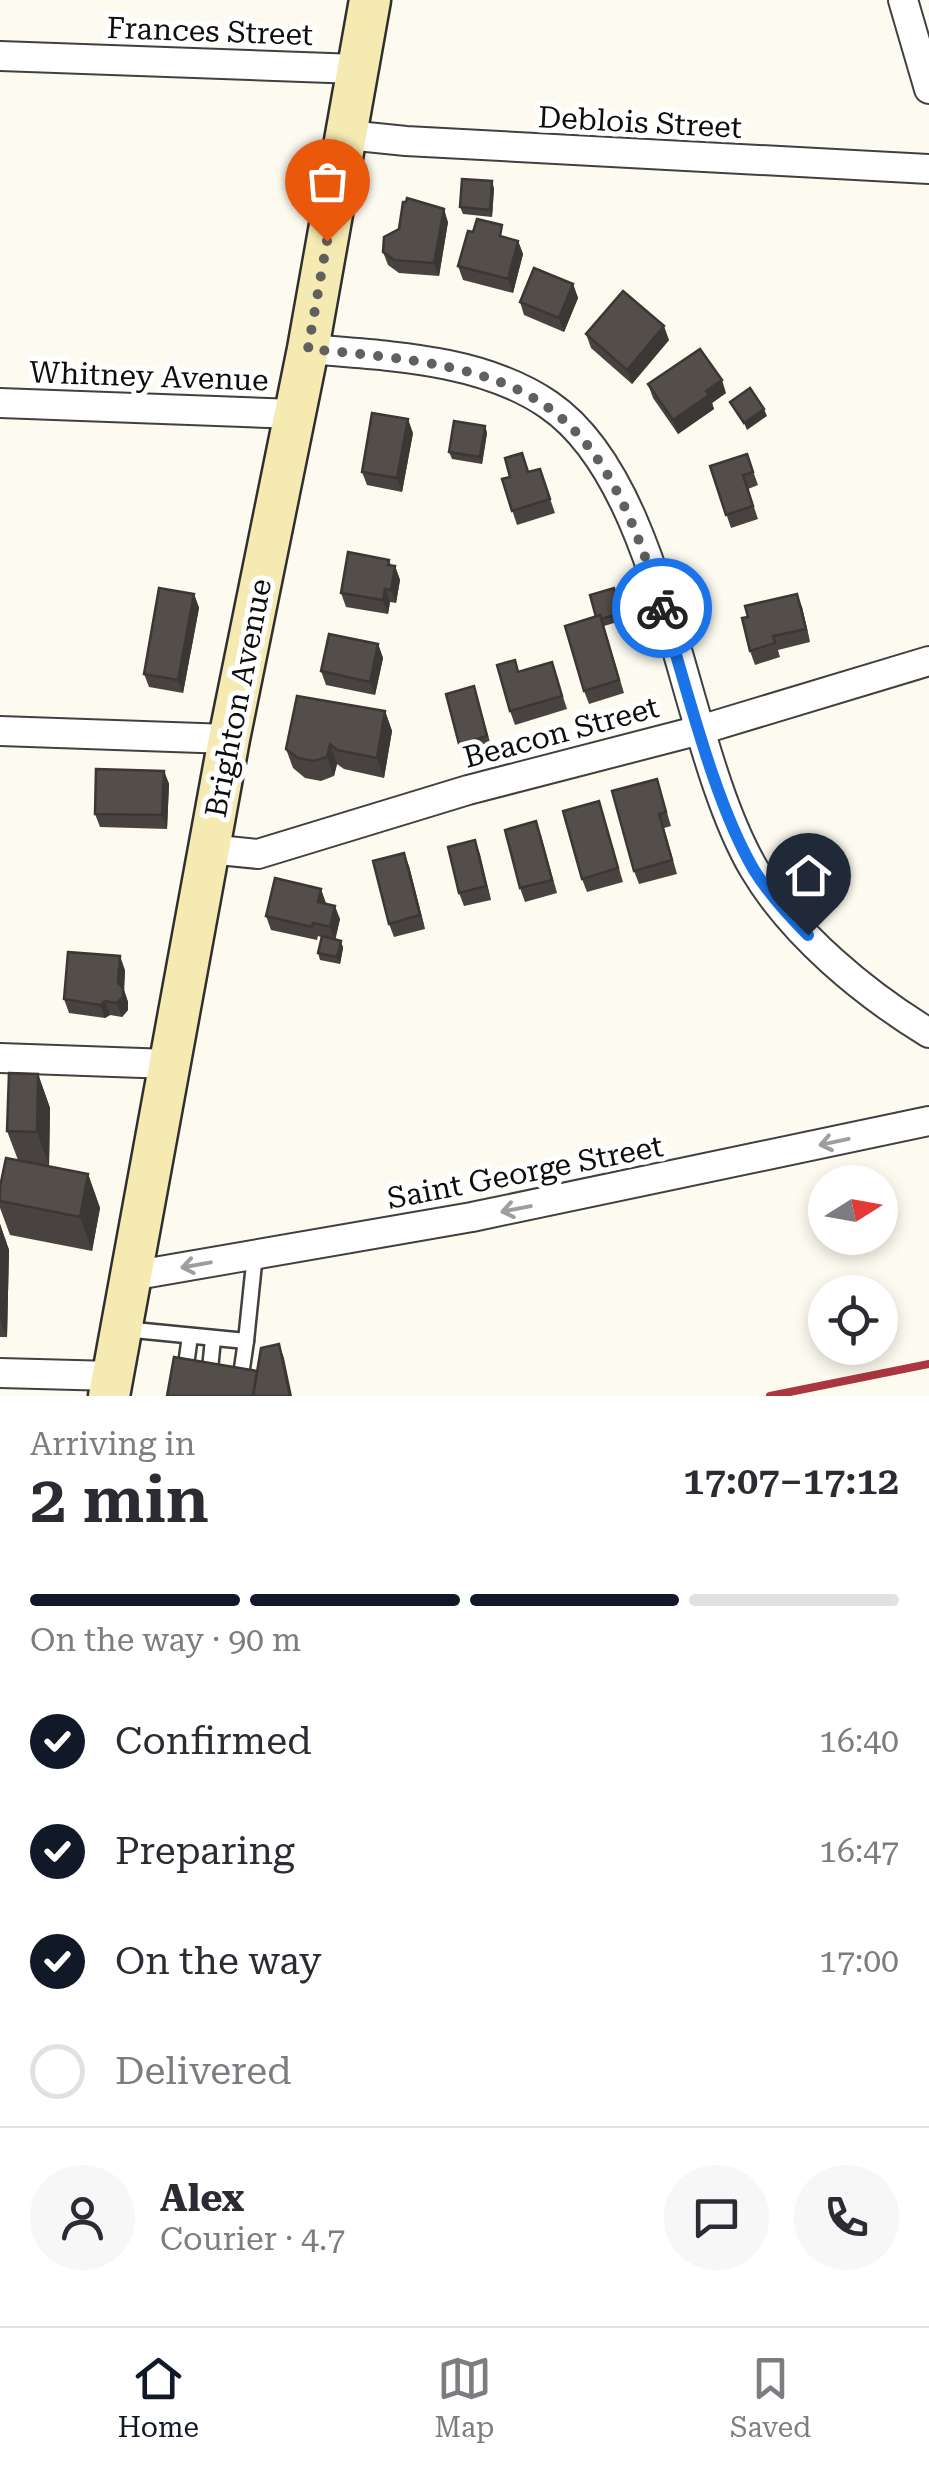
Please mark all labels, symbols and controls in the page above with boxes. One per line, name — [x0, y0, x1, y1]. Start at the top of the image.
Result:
street label: Frances Street — [106, 10, 314, 52]
street label: Deblois Street — [537, 99, 743, 145]
pin — [285, 139, 370, 242]
icon: bag — [300, 154, 355, 209]
street label: Whitney Avenue — [29, 354, 269, 398]
courier — [612, 558, 712, 658]
street label: Brighton Avenue — [198, 576, 278, 820]
icon: bike — [635, 581, 690, 636]
street label: Beacon Street — [460, 689, 662, 775]
pin — [766, 833, 851, 936]
icon: home — [781, 848, 836, 903]
street label: Saint George Street — [384, 1128, 666, 1216]
one-way arrow — [819, 1133, 851, 1152]
north arrow — [808, 1165, 898, 1255]
map controls — [808, 1165, 898, 1365]
one-way arrow — [500, 1200, 532, 1219]
one-way arrow — [180, 1256, 212, 1274]
button: locate — [808, 1275, 898, 1365]
text: Arriving in — [30, 1425, 195, 1463]
text: 17:07–17:12 — [683, 1459, 899, 1503]
text: 2 min — [30, 1462, 209, 1538]
text: On the way · 90 m — [30, 1621, 301, 1659]
icon: check — [30, 1714, 85, 1769]
text: Confirmed — [115, 1719, 312, 1763]
text: 16:40 — [819, 1722, 899, 1760]
icon: check — [30, 1824, 85, 1879]
text: Preparing — [115, 1829, 295, 1873]
text: 16:47 — [819, 1832, 899, 1870]
icon: check — [30, 1934, 85, 1989]
text: On the way — [115, 1939, 321, 1983]
text: 17:00 — [819, 1942, 899, 1980]
text: Delivered — [115, 2049, 292, 2093]
button: person — [30, 2165, 135, 2270]
button: chat — [664, 2165, 769, 2270]
button: phone — [794, 2165, 899, 2270]
text: Alex — [160, 2176, 244, 2220]
text: Courier · 4.7 — [160, 2220, 345, 2258]
tab: Home — [118, 2351, 199, 2444]
tab: Map — [435, 2351, 494, 2444]
tab: Saved — [730, 2351, 811, 2444]

